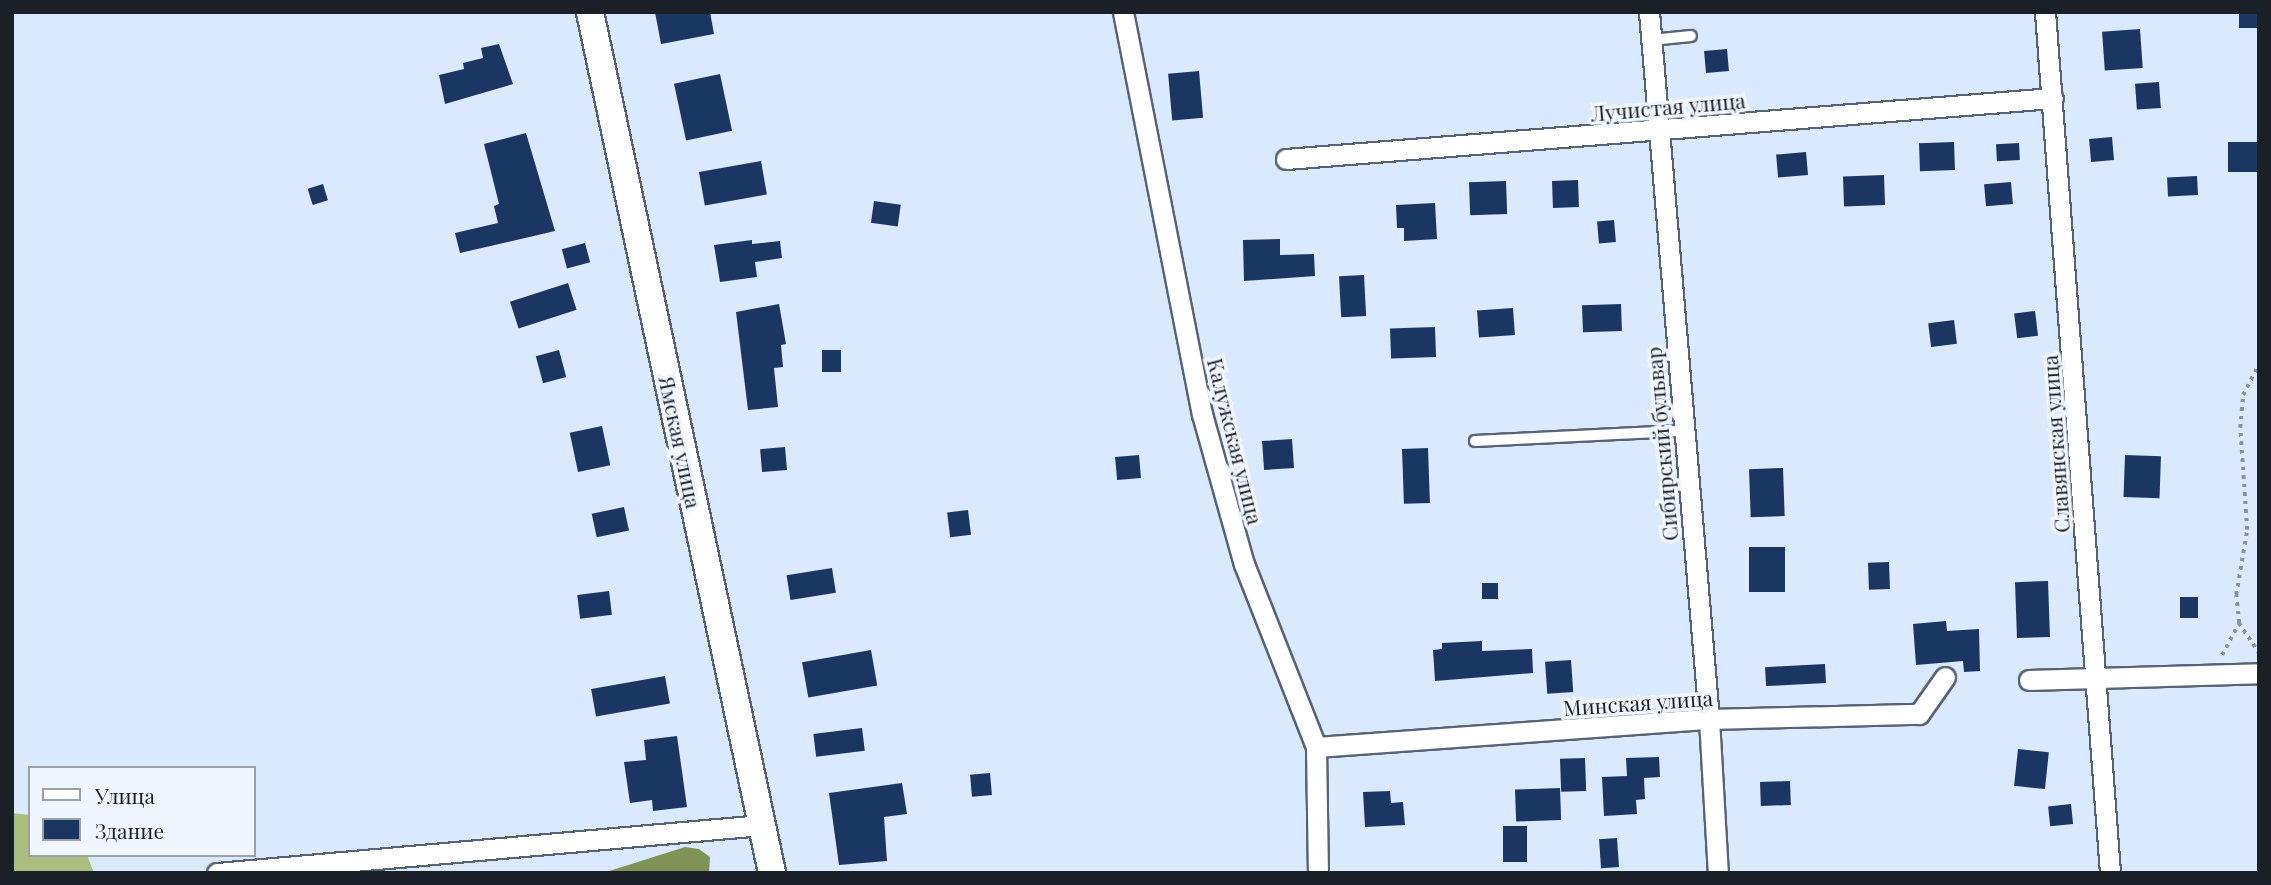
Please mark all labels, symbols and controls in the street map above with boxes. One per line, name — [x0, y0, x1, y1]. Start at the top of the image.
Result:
street label: Лучистая улица — [1590, 87, 1746, 125]
street label: Сибирский бульвар — [1640, 346, 1682, 542]
street label: Славянская улица — [2036, 354, 2074, 534]
street label: Калужская улица — [1203, 355, 1269, 527]
street label: Ямская улица — [655, 374, 707, 510]
street label: Минская улица — [1562, 684, 1714, 720]
legend — [28, 766, 256, 857]
text: Улица — [95, 781, 155, 809]
text: Здание — [95, 816, 164, 844]

